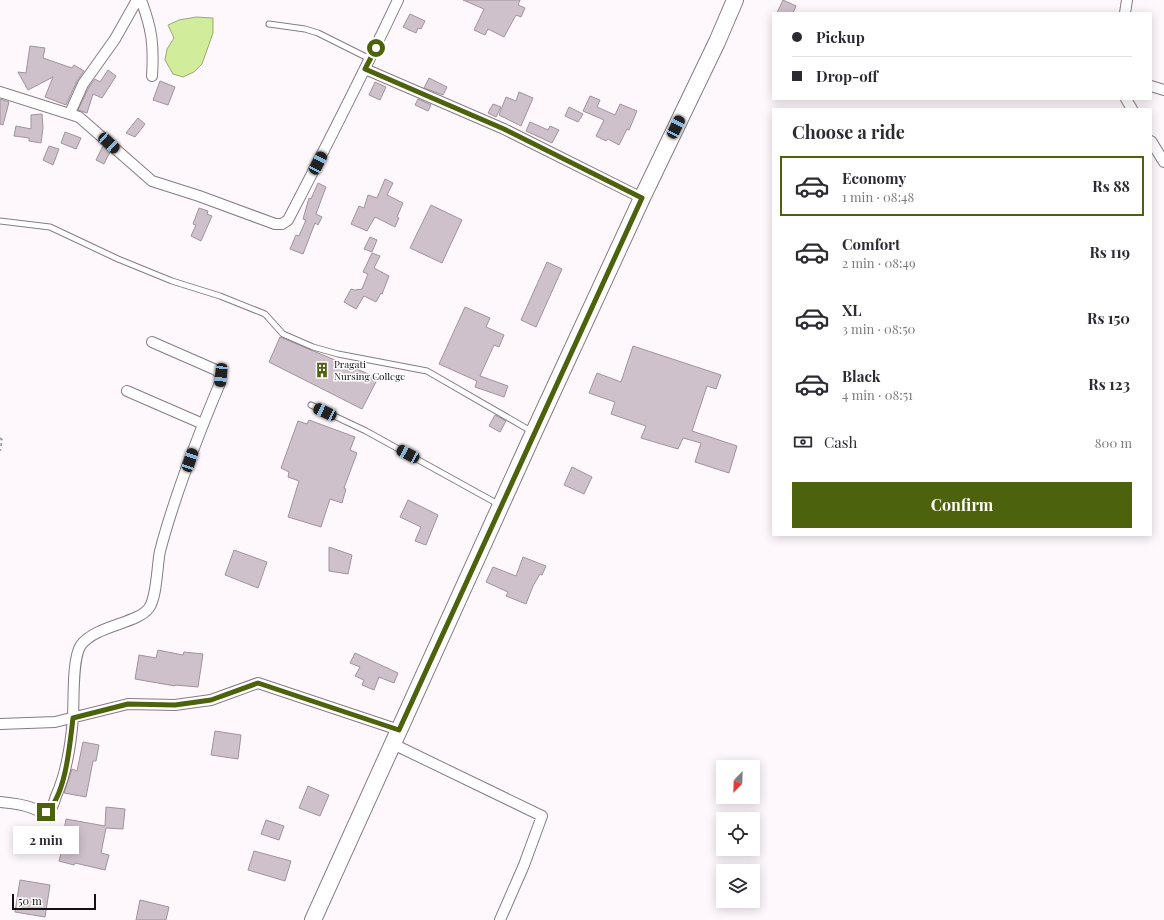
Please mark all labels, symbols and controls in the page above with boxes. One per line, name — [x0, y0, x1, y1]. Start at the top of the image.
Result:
text: Pickup — [816, 27, 865, 47]
route start — [367, 39, 385, 57]
text: Drop-off — [816, 66, 878, 86]
car — [665, 114, 687, 140]
text: Choose a ride — [792, 120, 905, 144]
car — [96, 130, 122, 156]
car — [307, 150, 329, 176]
icon: car — [794, 168, 830, 204]
text: Economy — [842, 168, 906, 188]
text: Rs 88 — [1092, 176, 1130, 196]
text: 1 min · 08:48 — [842, 188, 914, 205]
icon: car — [794, 234, 830, 270]
text: Comfort — [842, 234, 900, 254]
text: Rs 119 — [1089, 242, 1130, 262]
text: 2 min · 08:49 — [842, 254, 916, 271]
icon: car — [794, 300, 830, 336]
text: XL — [842, 300, 862, 320]
text: Rs 150 — [1087, 308, 1130, 328]
text: 3 min · 08:50 — [842, 320, 915, 337]
place label: Pragati Nursing College — [334, 357, 405, 383]
building icon: Pragati Nursing College — [313, 361, 331, 379]
car — [214, 362, 228, 388]
icon: car — [794, 366, 830, 402]
text: Black — [842, 366, 881, 386]
text: Rs 123 — [1088, 374, 1130, 394]
text: 4 min · 08:51 — [842, 386, 913, 403]
car — [312, 401, 338, 423]
icon: cash — [792, 431, 814, 453]
text: Cash — [824, 432, 857, 452]
text: 800 m — [1095, 434, 1132, 451]
car — [395, 443, 421, 465]
car — [181, 447, 199, 473]
button: Confirm — [792, 482, 1132, 528]
north arrow — [716, 760, 760, 804]
map controls — [716, 760, 760, 908]
route end — [37, 803, 55, 821]
button: locate — [716, 812, 760, 856]
callout: 2 min — [13, 826, 79, 854]
text: 2 min — [29, 831, 63, 848]
button: layers — [716, 864, 760, 908]
scale bar — [12, 892, 96, 911]
text: 50 m — [18, 893, 42, 908]

